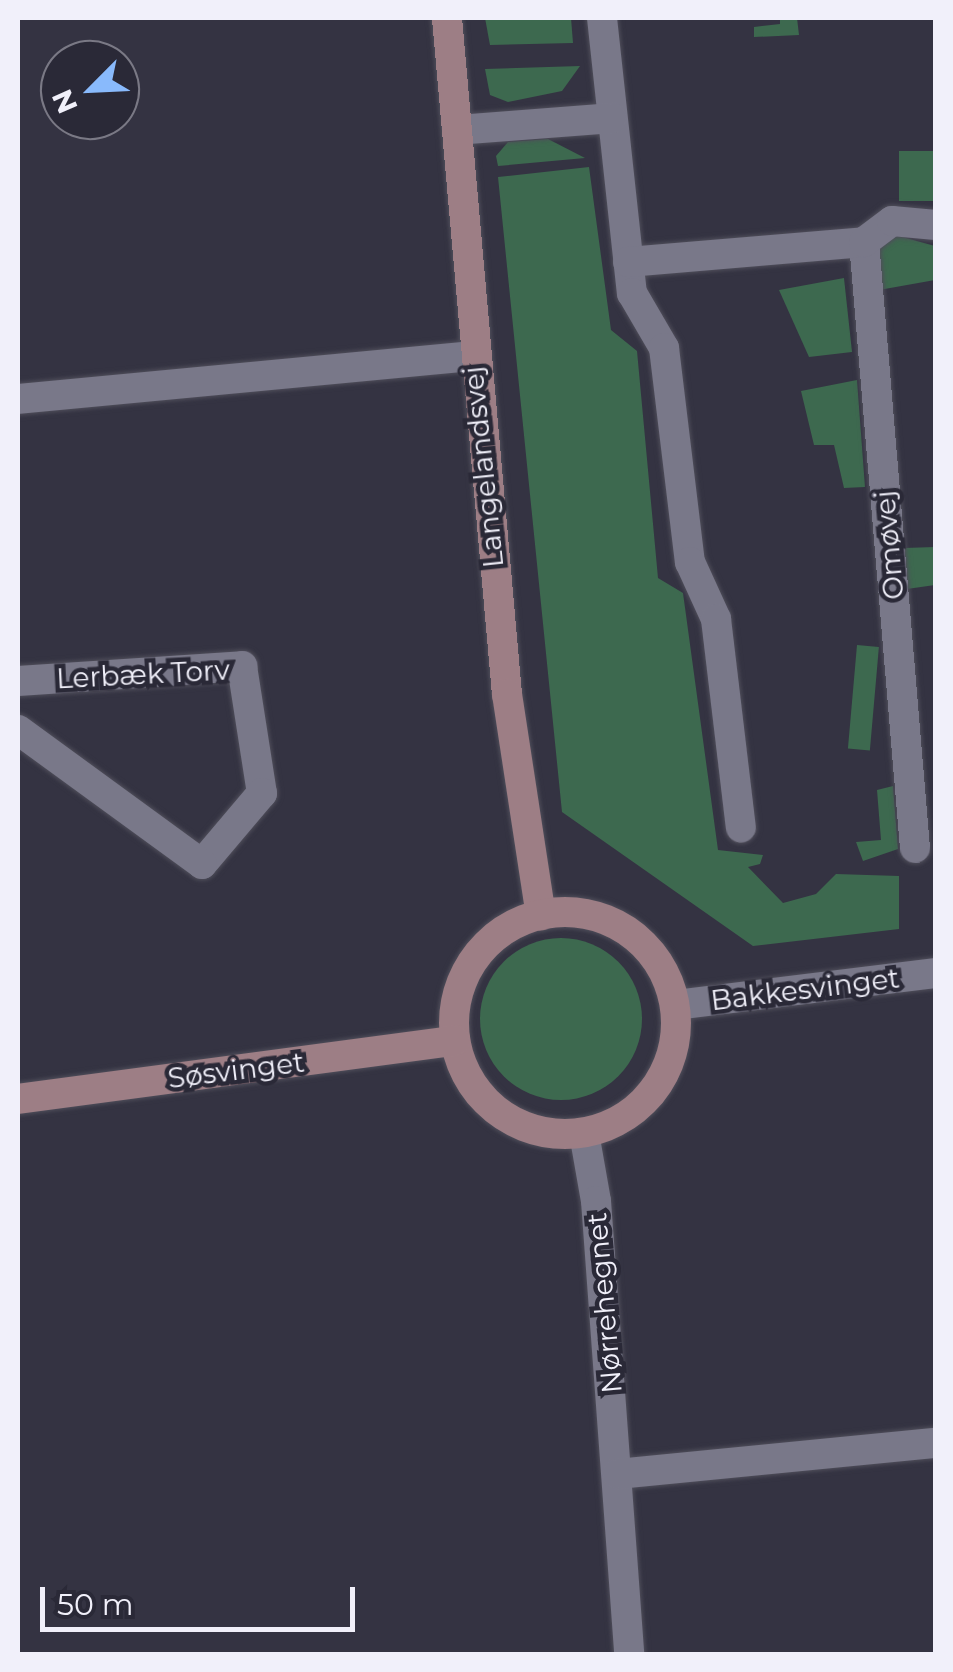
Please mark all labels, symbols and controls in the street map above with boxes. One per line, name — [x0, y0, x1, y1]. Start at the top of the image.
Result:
north arrow — [40, 40, 140, 140]
text: N — [44, 84, 85, 119]
street label: Langelandsvej — [456, 365, 510, 569]
street label: Omøvej — [867, 489, 911, 601]
street label: Lerbæk Torv — [55, 653, 231, 695]
street label: Bakkesvinget — [709, 961, 901, 1017]
street label: Søsvinget — [166, 1045, 306, 1095]
street label: Nørrehegnet — [579, 1211, 629, 1395]
scale bar — [45, 1567, 360, 1629]
text: 50 m — [57, 1586, 134, 1623]

